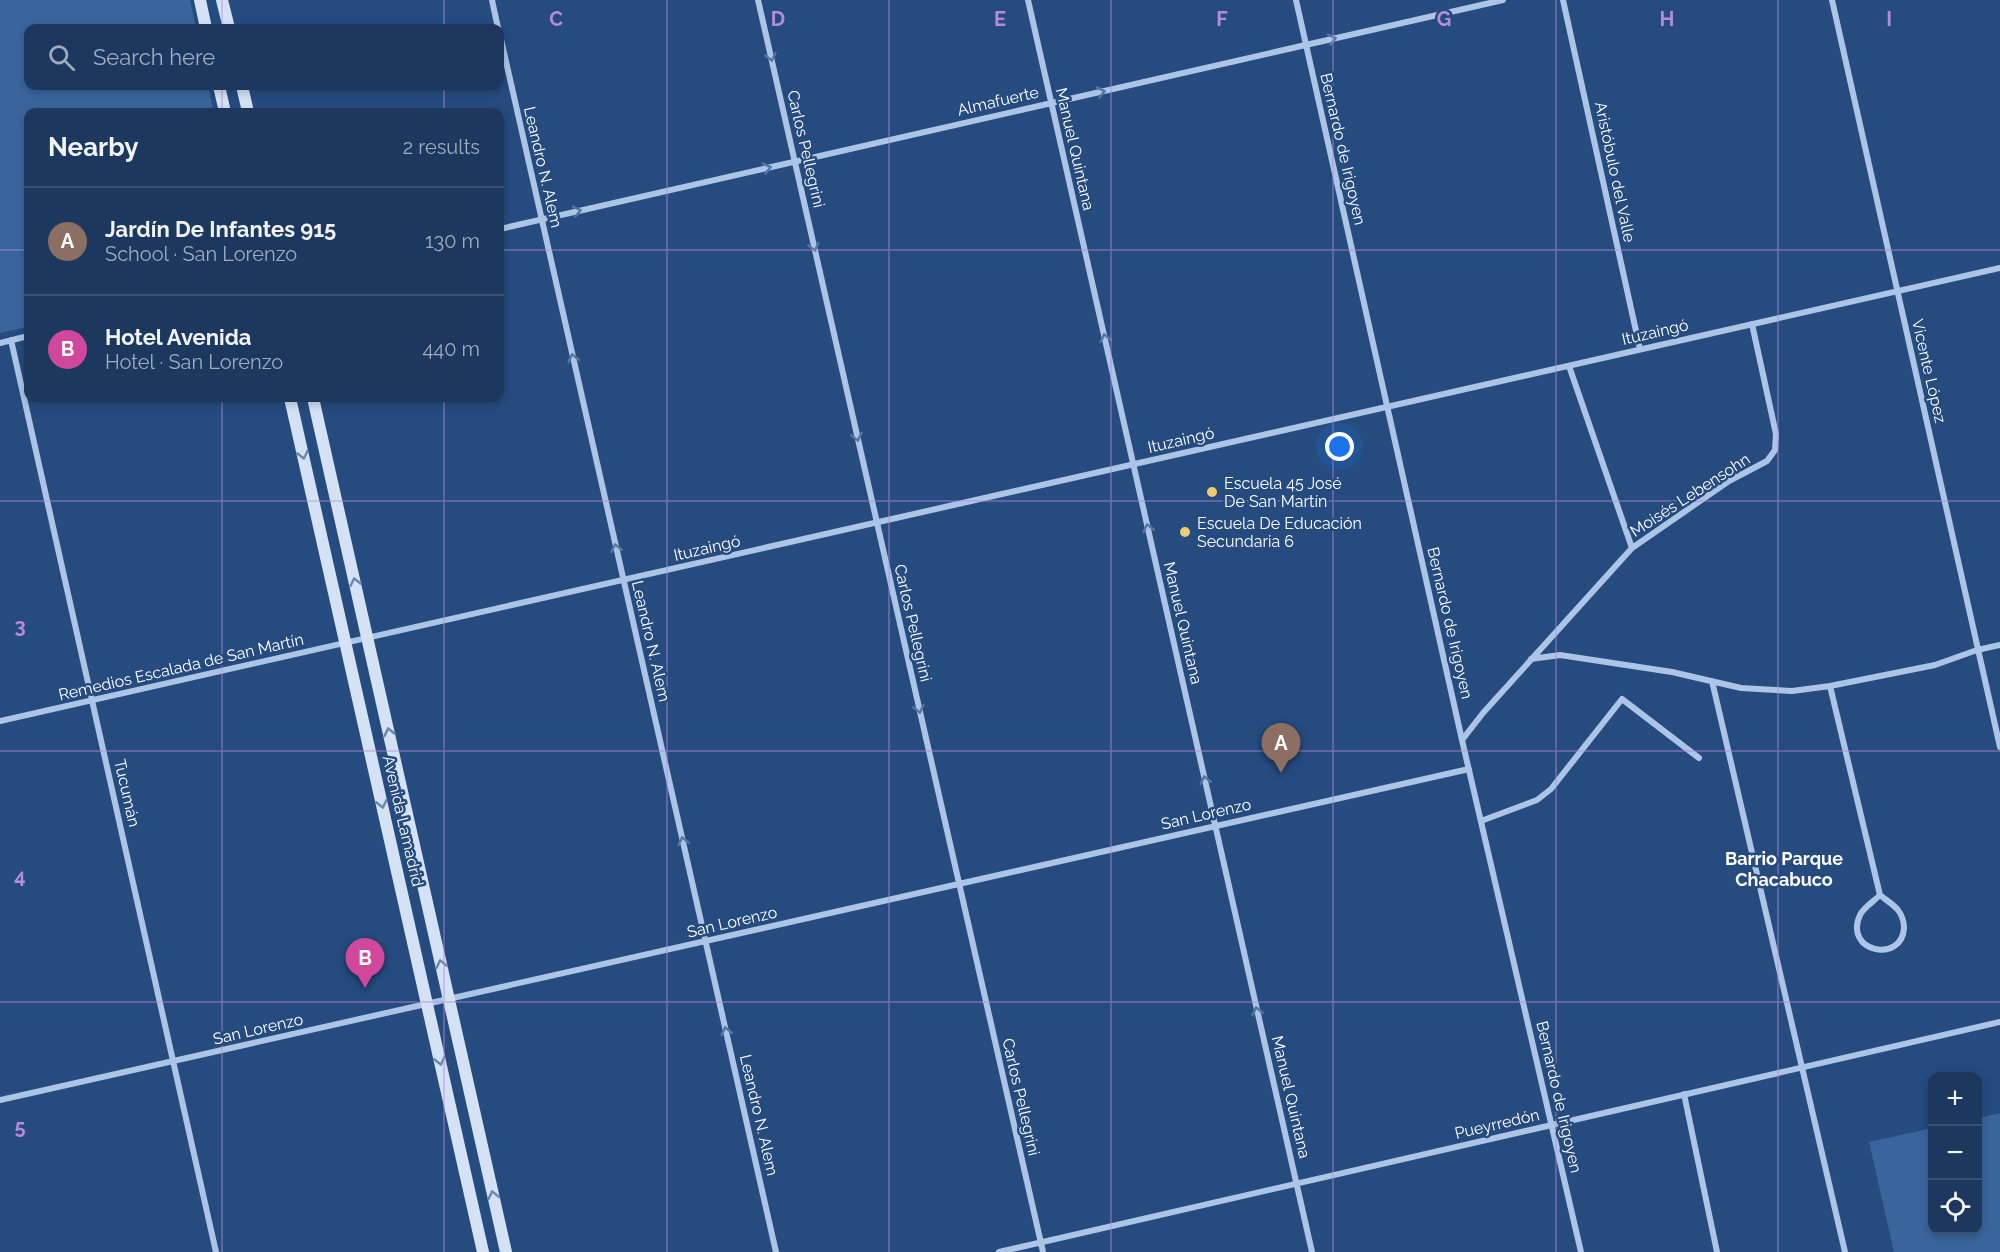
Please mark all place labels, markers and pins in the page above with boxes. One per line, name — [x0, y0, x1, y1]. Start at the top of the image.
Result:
place label: Escuela 45 José De San Martín — [1224, 474, 1342, 511]
marker: Escuela 45 José De San Martín — [1205, 485, 1219, 499]
place label: Escuela De Educación Secundaria 6 — [1197, 514, 1362, 551]
marker: Escuela De Educación Secundaria 6 — [1178, 525, 1192, 539]
pin: A — [1262, 724, 1300, 773]
pin: B — [346, 938, 385, 988]

